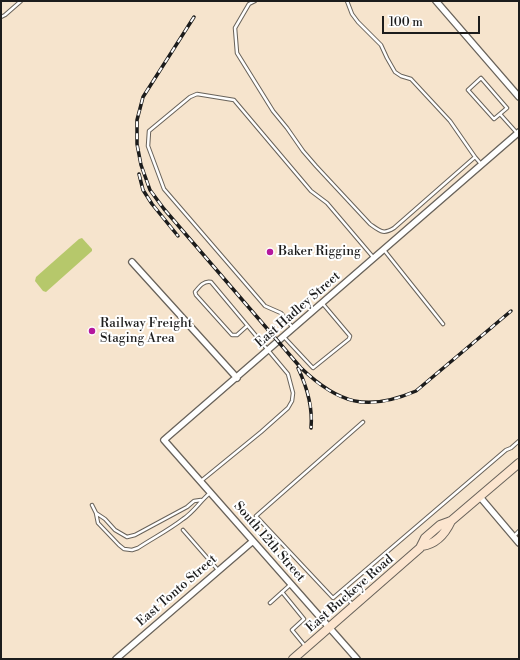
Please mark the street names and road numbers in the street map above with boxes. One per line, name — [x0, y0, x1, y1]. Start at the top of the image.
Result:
street label: East Hadley Street — [252, 269, 344, 351]
street label: South 12th Street — [230, 499, 308, 585]
street label: East Tonto Street — [134, 552, 220, 630]
street label: East Buckeye Road — [303, 552, 397, 636]

